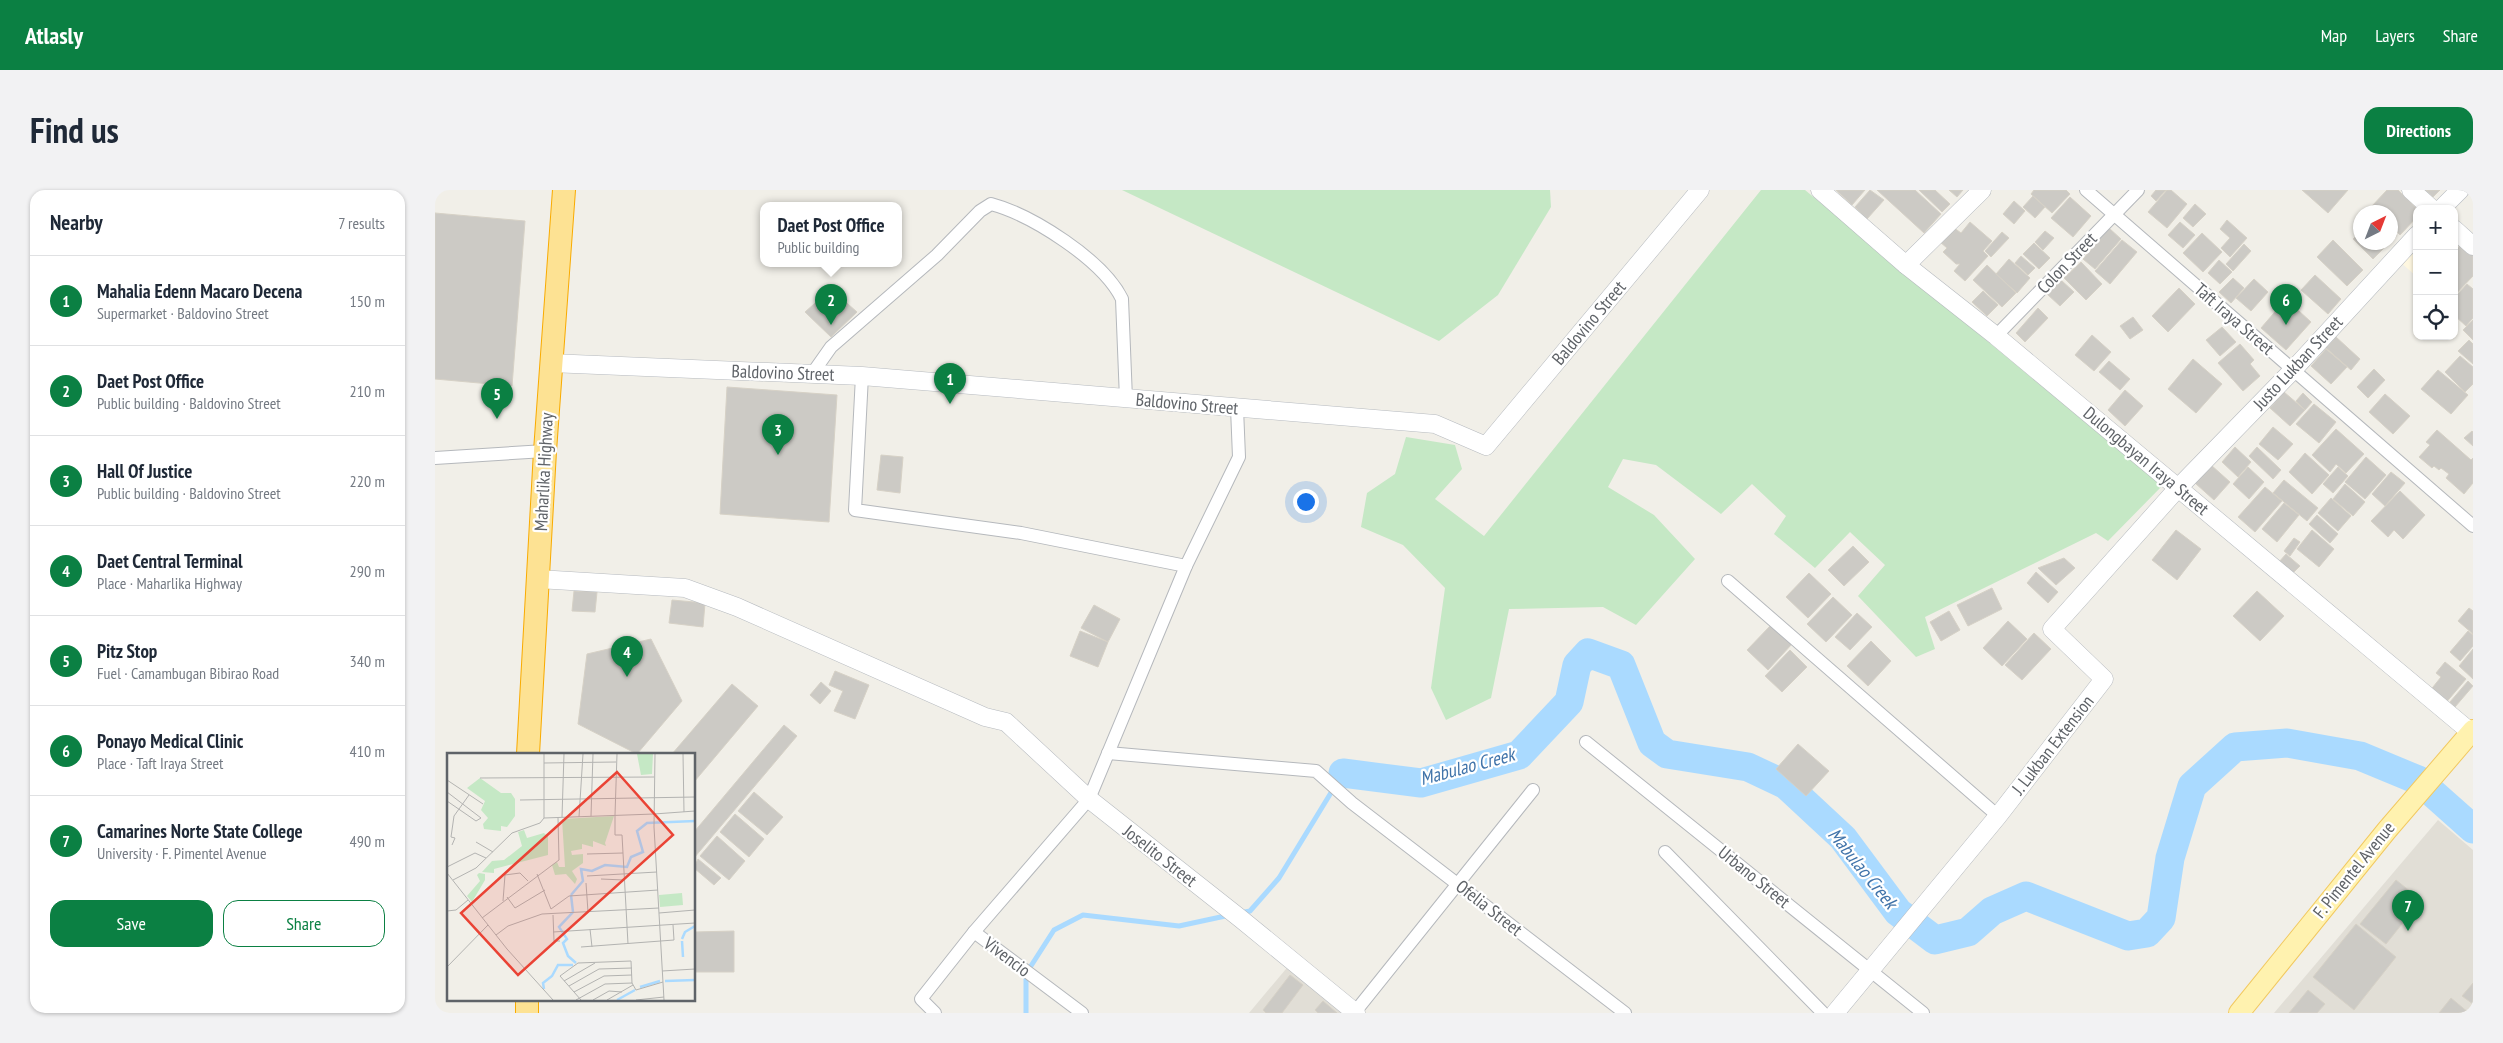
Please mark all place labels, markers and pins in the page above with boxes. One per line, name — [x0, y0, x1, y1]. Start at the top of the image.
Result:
pin: 2 — [815, 284, 847, 325]
pin: 6 — [2270, 284, 2302, 325]
pin: 1 — [934, 363, 966, 404]
pin: 5 — [481, 378, 513, 419]
pin: 3 — [762, 414, 794, 455]
pin: 4 — [611, 636, 643, 677]
pin: 7 — [2392, 890, 2424, 931]

